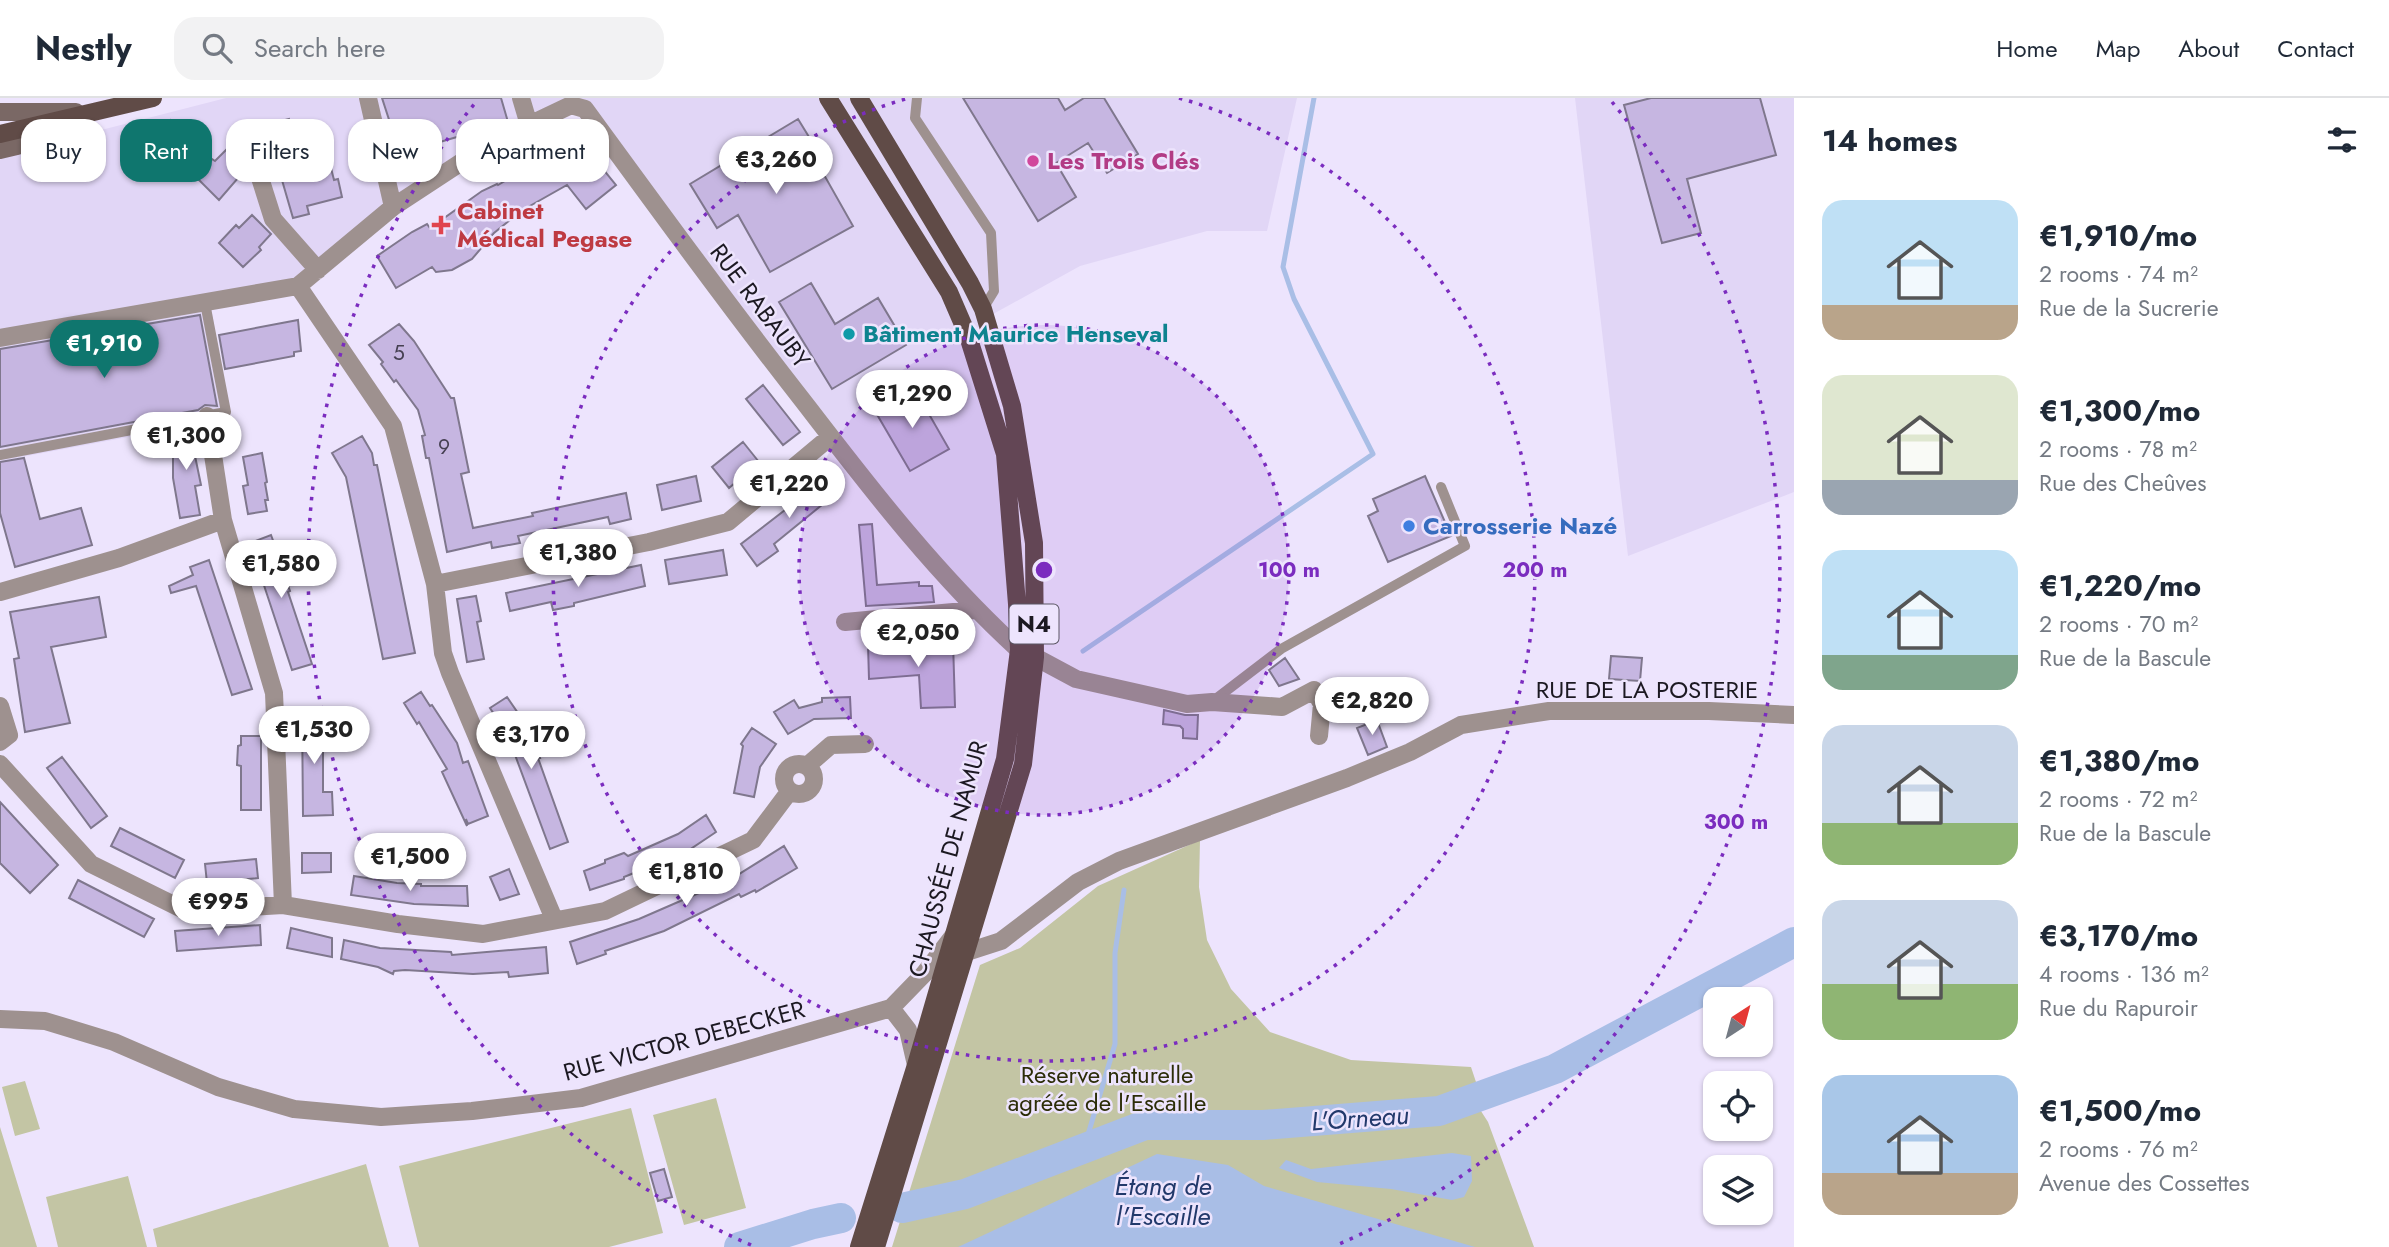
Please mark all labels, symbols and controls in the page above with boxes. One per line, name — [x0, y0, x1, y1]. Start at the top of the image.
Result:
search box — [174, 17, 664, 80]
text: Nestly — [35, 25, 132, 72]
icon: search — [198, 29, 236, 67]
text: Search here — [254, 29, 385, 67]
text: Home — [1996, 31, 2058, 66]
text: Map — [2096, 31, 2140, 66]
text: About — [2178, 31, 2239, 66]
text: Contact — [2277, 31, 2354, 66]
chip: Buy — [21, 119, 106, 182]
chip: Rent — [120, 119, 212, 182]
chip: Filters — [226, 119, 334, 182]
chip: New — [348, 119, 442, 182]
chip: Apartment — [456, 119, 609, 182]
text: 14 homes — [1822, 119, 1957, 162]
icon: filters — [2323, 121, 2361, 159]
pin: €3,260 — [719, 136, 833, 196]
text: €3,260 — [735, 142, 817, 176]
place label: Les Trois Clés — [1047, 143, 1200, 178]
marker: Les Trois Clés — [1025, 153, 1041, 169]
place label: Cabinet Médical Pegase — [457, 193, 632, 256]
text: €1,910/mo — [2039, 214, 2197, 257]
marker: Cabinet Médical Pegase — [431, 215, 451, 235]
icon: home — [1878, 228, 1962, 312]
street label: RUE RABAUBY — [702, 236, 819, 376]
text: 2 rooms · 74 m² — [2039, 257, 2198, 291]
text: Rue de la Sucrerie — [2039, 291, 2219, 325]
place label: Bâtiment Maurice Henseval — [863, 316, 1169, 351]
pin: €1,910 — [47, 320, 161, 380]
text: €1,910 — [66, 326, 142, 360]
marker: Bâtiment Maurice Henseval — [841, 326, 857, 342]
house number: 5 — [393, 338, 405, 368]
pin: €1,290 — [855, 370, 969, 430]
text: €1,290 — [872, 376, 952, 410]
text: €1,300/mo — [2039, 389, 2200, 432]
icon: home — [1878, 403, 1962, 487]
pin: €1,300 — [129, 412, 243, 472]
text: €1,300 — [147, 418, 225, 452]
house number: 9 — [438, 432, 450, 462]
text: 2 rooms · 78 m² — [2039, 432, 2197, 466]
pin: €1,220 — [732, 460, 846, 520]
text: €1,220 — [749, 466, 829, 500]
text: Rue des Cheûves — [2039, 466, 2206, 500]
place label: Carrosserie Nazé — [1423, 508, 1617, 543]
marker: Carrosserie Nazé — [1401, 518, 1417, 534]
pin: €1,380 — [521, 530, 635, 589]
text: €1,380 — [539, 535, 617, 569]
pin: €1,580 — [224, 540, 338, 600]
text: €1,580 — [242, 546, 320, 580]
text: 100 m — [1258, 555, 1320, 585]
text: 200 m — [1502, 555, 1568, 585]
centre of rings — [1032, 558, 1056, 582]
text: €1,220/mo — [2039, 564, 2201, 607]
icon: home — [1878, 578, 1962, 662]
road number: N4 — [1010, 604, 1058, 644]
text: 2 rooms · 70 m² — [2039, 607, 2198, 641]
pin: €2,050 — [861, 610, 975, 669]
text: €2,050 — [877, 615, 959, 649]
text: Rue de la Bascule — [2039, 641, 2211, 675]
street label: RUE DE LA POSTERIE — [1536, 672, 1758, 707]
pin: €2,820 — [1315, 678, 1429, 737]
text: €2,820 — [1331, 683, 1413, 717]
pin: €1,530 — [257, 706, 371, 766]
text: €1,530 — [275, 712, 353, 746]
pin: €3,170 — [474, 712, 588, 771]
text: €3,170 — [492, 717, 570, 751]
street label: CHAUSSÉE DE NAMUR — [899, 736, 996, 981]
text: €1,380/mo — [2039, 739, 2199, 782]
icon: home — [1878, 753, 1962, 837]
text: 2 rooms · 72 m² — [2039, 782, 2198, 816]
text: 300 m — [1704, 807, 1768, 837]
text: Rue de la Bascule — [2039, 816, 2211, 850]
pin: €1,500 — [353, 834, 467, 893]
text: €1,500 — [370, 839, 450, 873]
pin: €1,810 — [629, 848, 743, 908]
text: €1,810 — [648, 854, 724, 888]
pin: €995 — [177, 878, 259, 938]
text: €995 — [188, 884, 248, 918]
text: €3,170/mo — [2039, 914, 2198, 957]
icon: home — [1878, 928, 1962, 1012]
text: 4 rooms · 136 m² — [2039, 957, 2209, 991]
north arrow — [1703, 987, 1773, 1057]
map controls — [1703, 987, 1773, 1225]
street label: RUE VICTOR DEBECKER — [559, 991, 809, 1090]
text: Rue du Rapuroir — [2039, 991, 2198, 1025]
park label: Réserve naturelle agréée de l'Escaille — [1008, 1057, 1206, 1120]
button: locate — [1703, 1071, 1773, 1141]
text: €1,500/mo — [2039, 1089, 2201, 1132]
water label: L'Orneau — [1310, 1096, 1410, 1140]
icon: home — [1878, 1103, 1962, 1187]
text: 2 rooms · 76 m² — [2039, 1132, 2198, 1166]
button: layers — [1703, 1155, 1773, 1225]
text: Avenue des Cossettes — [2039, 1166, 2250, 1200]
water label: Étang de l'Escaille — [1114, 1167, 1212, 1235]

